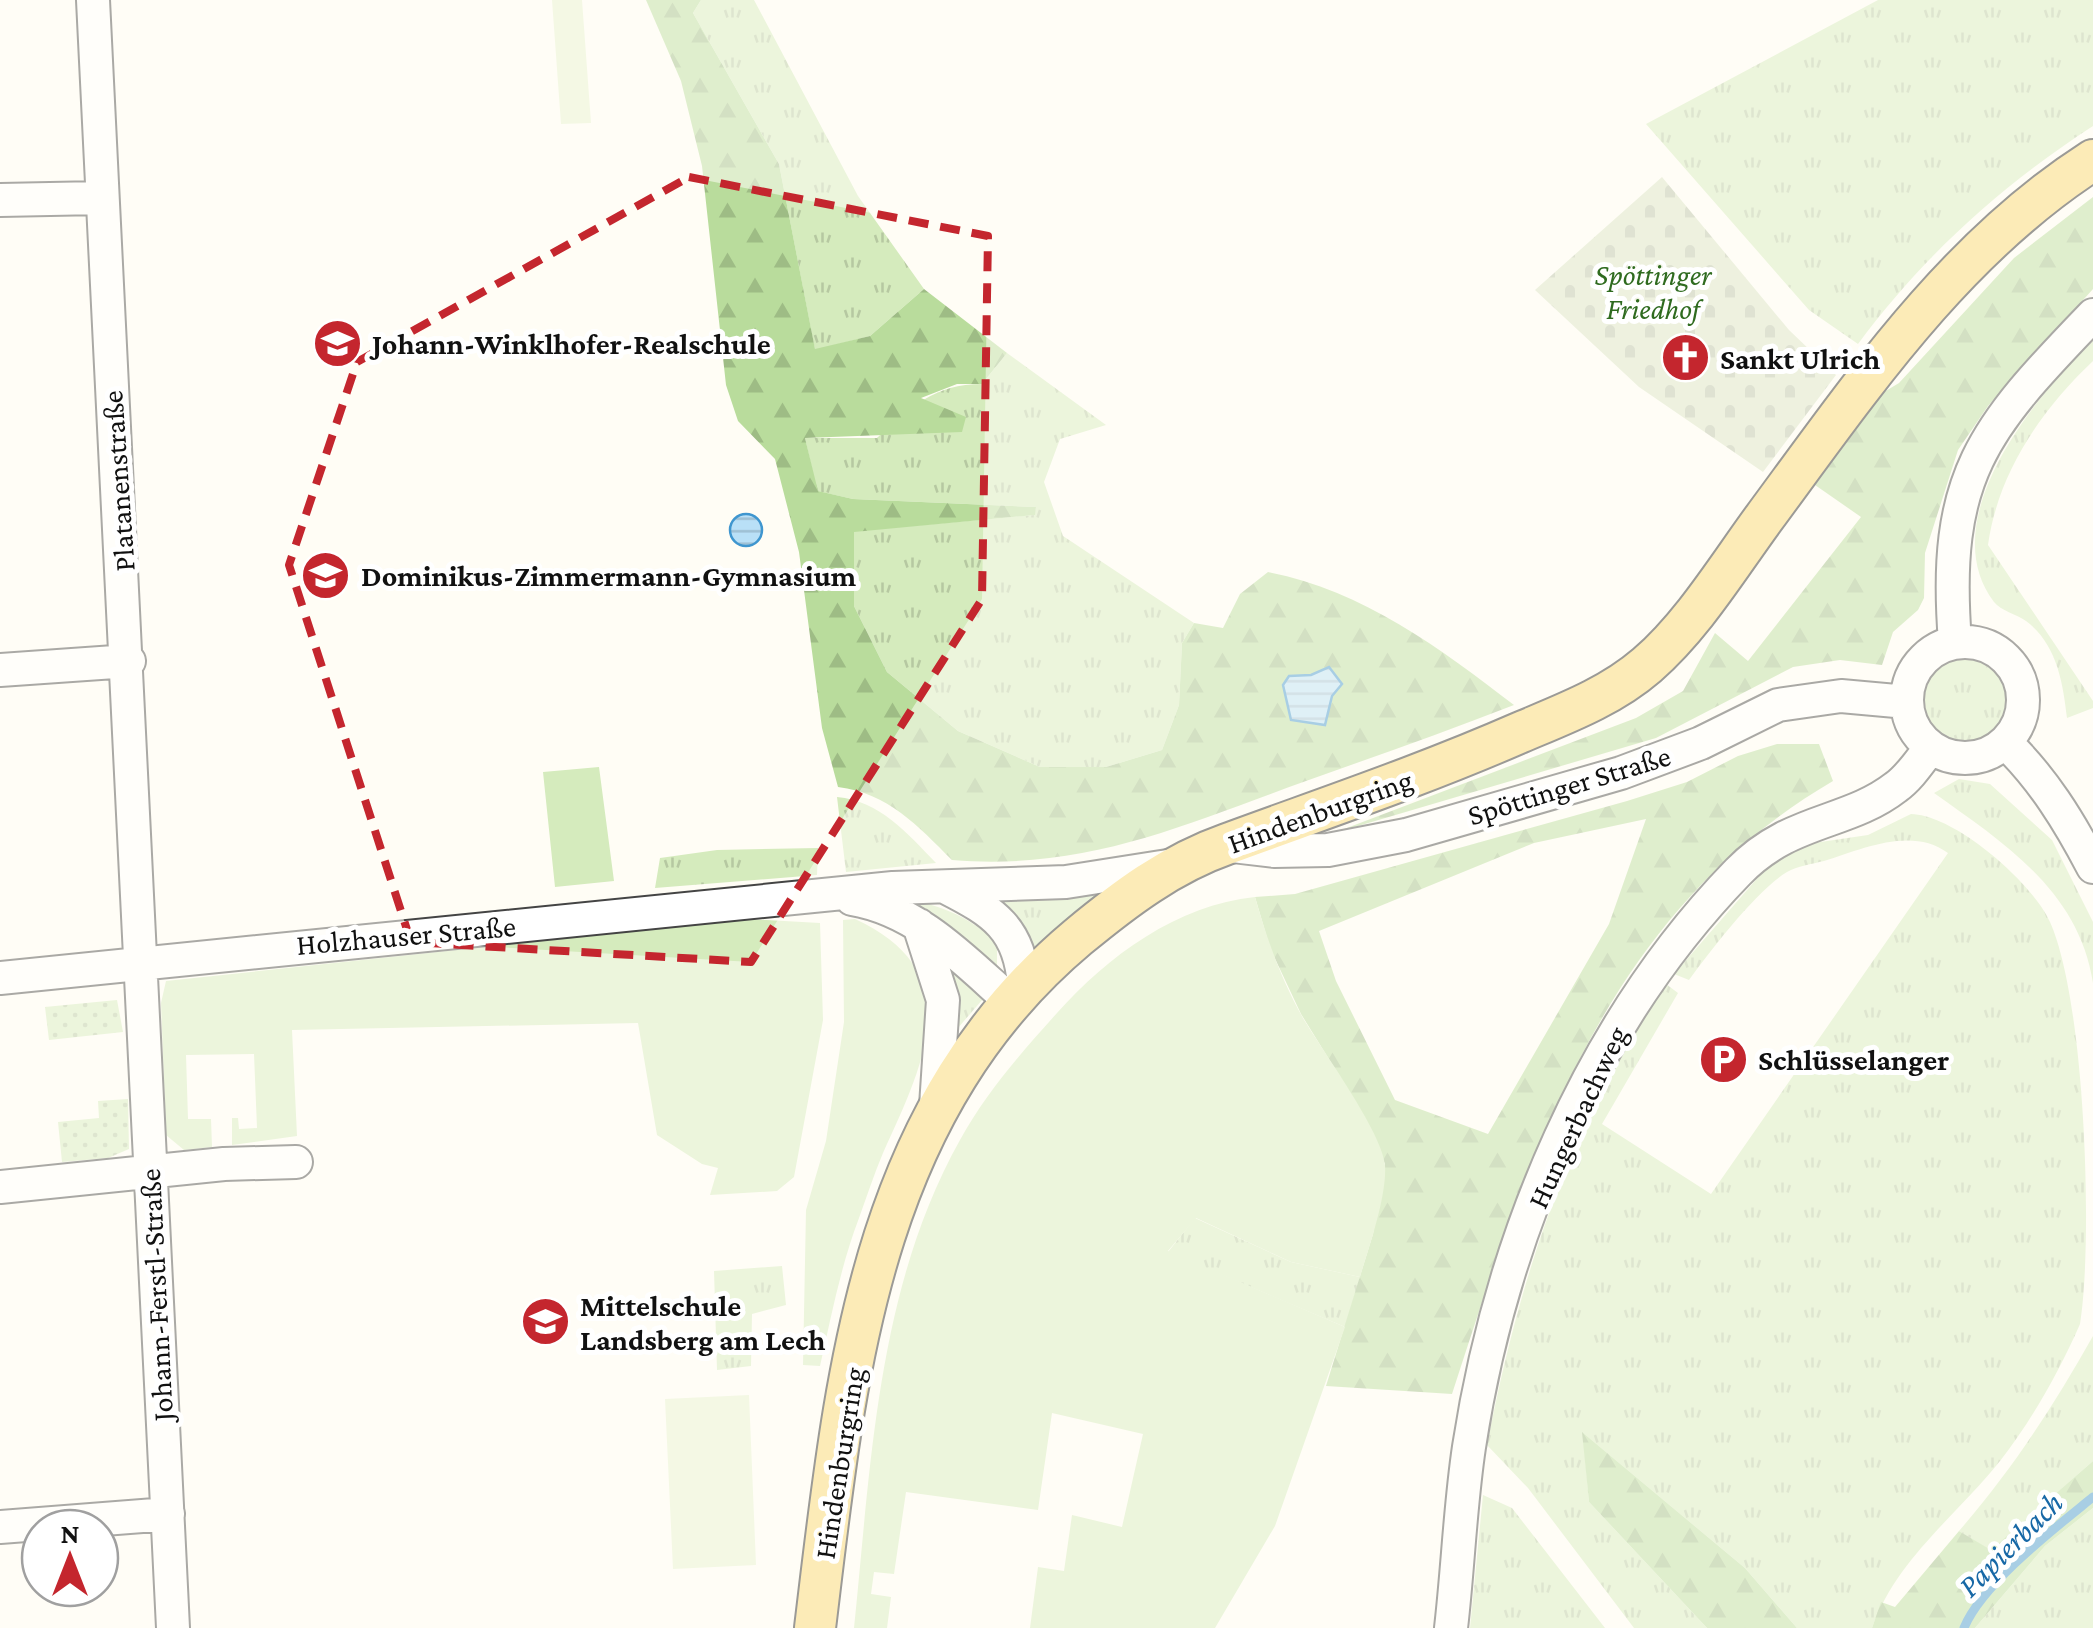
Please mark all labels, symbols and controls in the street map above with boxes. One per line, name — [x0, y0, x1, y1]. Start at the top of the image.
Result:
park label: Spöttinger Friedhof — [1594, 258, 1713, 326]
school or university icon: Johann-Winklhofer-Realschule — [311, 317, 363, 369]
place label: Johann-Winklhofer-Realschule — [369, 327, 771, 360]
church icon: Sankt Ulrich — [1659, 332, 1711, 384]
place label: Sankt Ulrich — [1720, 342, 1880, 375]
street label: Platanenstraße — [95, 389, 141, 573]
school or university icon: Dominikus-Zimmermann-Gymnasium — [300, 549, 352, 601]
place label: Dominikus-Zimmermann-Gymnasium — [361, 559, 857, 592]
street label: Spöttinger Straße — [1464, 739, 1675, 832]
street label: Hindenburgring — [1223, 762, 1417, 861]
street label: Holzhauser Straße — [295, 909, 517, 961]
street label: Hungerbachweg — [1520, 1021, 1634, 1214]
parking icon: Schlüsselanger — [1697, 1033, 1749, 1085]
place label: Schlüsselanger — [1758, 1043, 1949, 1076]
street label: Johann-Ferstl-Straße — [133, 1168, 179, 1425]
place label: Mittelschule Landsberg am Lech — [580, 1289, 826, 1356]
school or university icon: Mittelschule Landsberg am Lech — [519, 1296, 571, 1348]
street label: Hindenburgring — [808, 1365, 871, 1561]
water label: Papierbach — [1950, 1484, 2070, 1604]
north arrow — [20, 1508, 120, 1608]
text: N — [60, 1518, 80, 1549]

